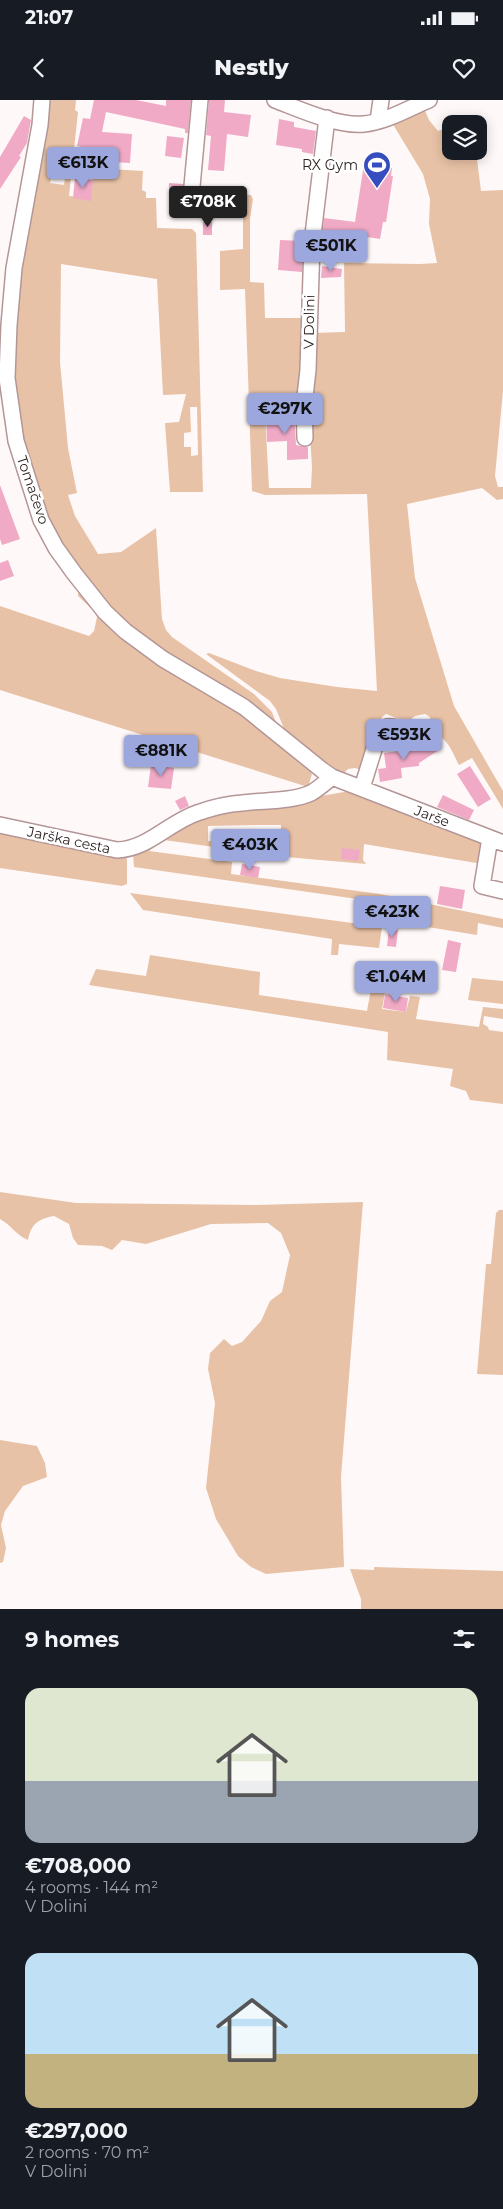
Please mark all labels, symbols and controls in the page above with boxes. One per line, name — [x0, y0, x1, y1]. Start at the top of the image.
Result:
text: 21:07 — [25, 6, 73, 29]
icon: back — [25, 54, 53, 82]
text: Nestly — [214, 54, 289, 81]
icon: heart — [450, 54, 478, 82]
map controls — [442, 115, 487, 160]
button: layers — [442, 115, 487, 160]
pin: €613K — [48, 146, 118, 189]
sports icon: RX Gym — [362, 150, 392, 189]
text: €613K — [58, 153, 108, 172]
place label: RX Gym — [302, 156, 358, 174]
pin: €708K — [173, 186, 243, 228]
text: €708K — [180, 192, 236, 211]
pin: €501K — [296, 230, 366, 272]
text: €501K — [305, 236, 357, 255]
street label: V Dolini — [300, 295, 318, 349]
pin: €297K — [250, 392, 320, 435]
text: €297K — [258, 399, 312, 418]
street label: Tomačevo — [13, 453, 53, 527]
pin: €593K — [369, 718, 439, 761]
text: €593K — [377, 725, 431, 744]
pin: €881K — [126, 734, 196, 777]
text: €881K — [135, 741, 187, 760]
street label: Jarše — [411, 801, 452, 831]
street label: Jarška cesta — [25, 822, 112, 858]
pin: €403K — [215, 828, 285, 871]
text: €403K — [222, 835, 278, 854]
pin: €423K — [357, 896, 427, 938]
text: €423K — [365, 902, 419, 921]
pin: €1.04M — [355, 960, 437, 1003]
text: €1.04M — [366, 967, 426, 986]
icon: filters — [450, 1625, 478, 1653]
text: 9 homes — [25, 1627, 119, 1652]
icon: home — [207, 1720, 297, 1810]
text: €708,000 — [25, 1853, 131, 1878]
text: 4 rooms · 144 m² — [25, 1878, 158, 1897]
text: V Dolini — [25, 1897, 87, 1916]
icon: home — [207, 1985, 297, 2075]
text: €297,000 — [25, 2118, 128, 2143]
text: 2 rooms · 70 m² — [25, 2143, 150, 2162]
text: V Dolini — [25, 2162, 87, 2181]

